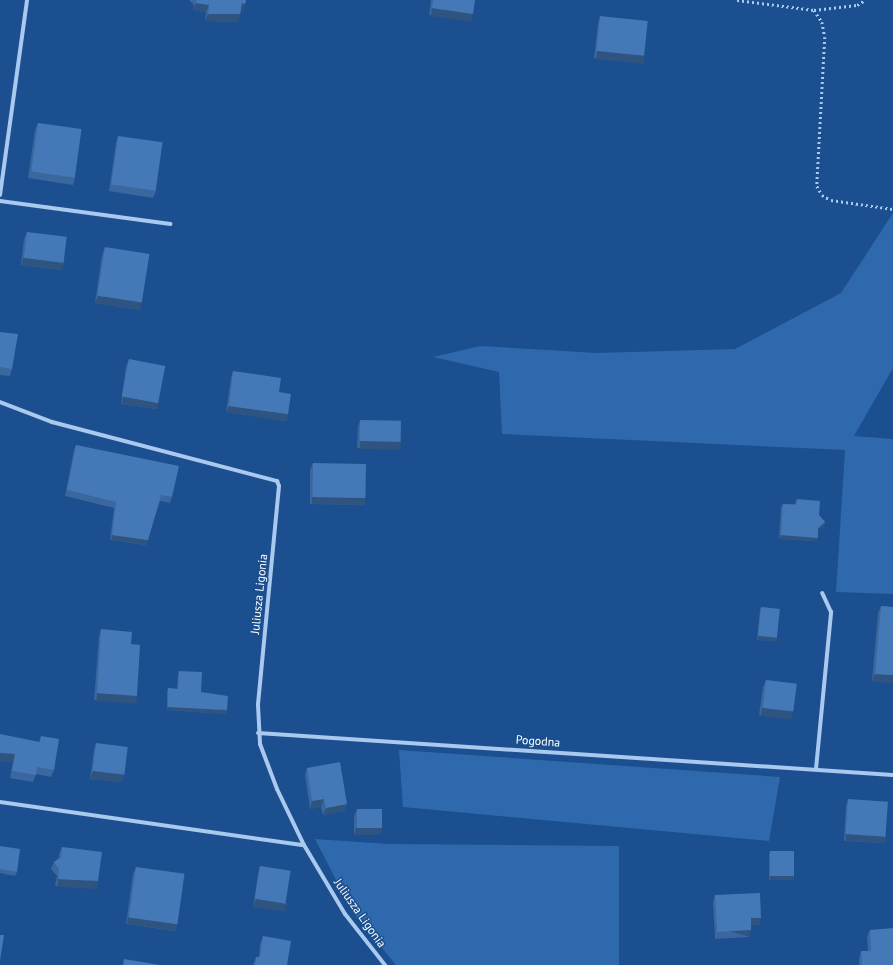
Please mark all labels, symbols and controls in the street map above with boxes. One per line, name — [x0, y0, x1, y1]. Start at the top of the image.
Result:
street label: Juliusza Ligonia — [248, 553, 270, 635]
street label: Pogodna — [515, 732, 561, 750]
street label: Juliusza Ligonia — [331, 876, 389, 950]

